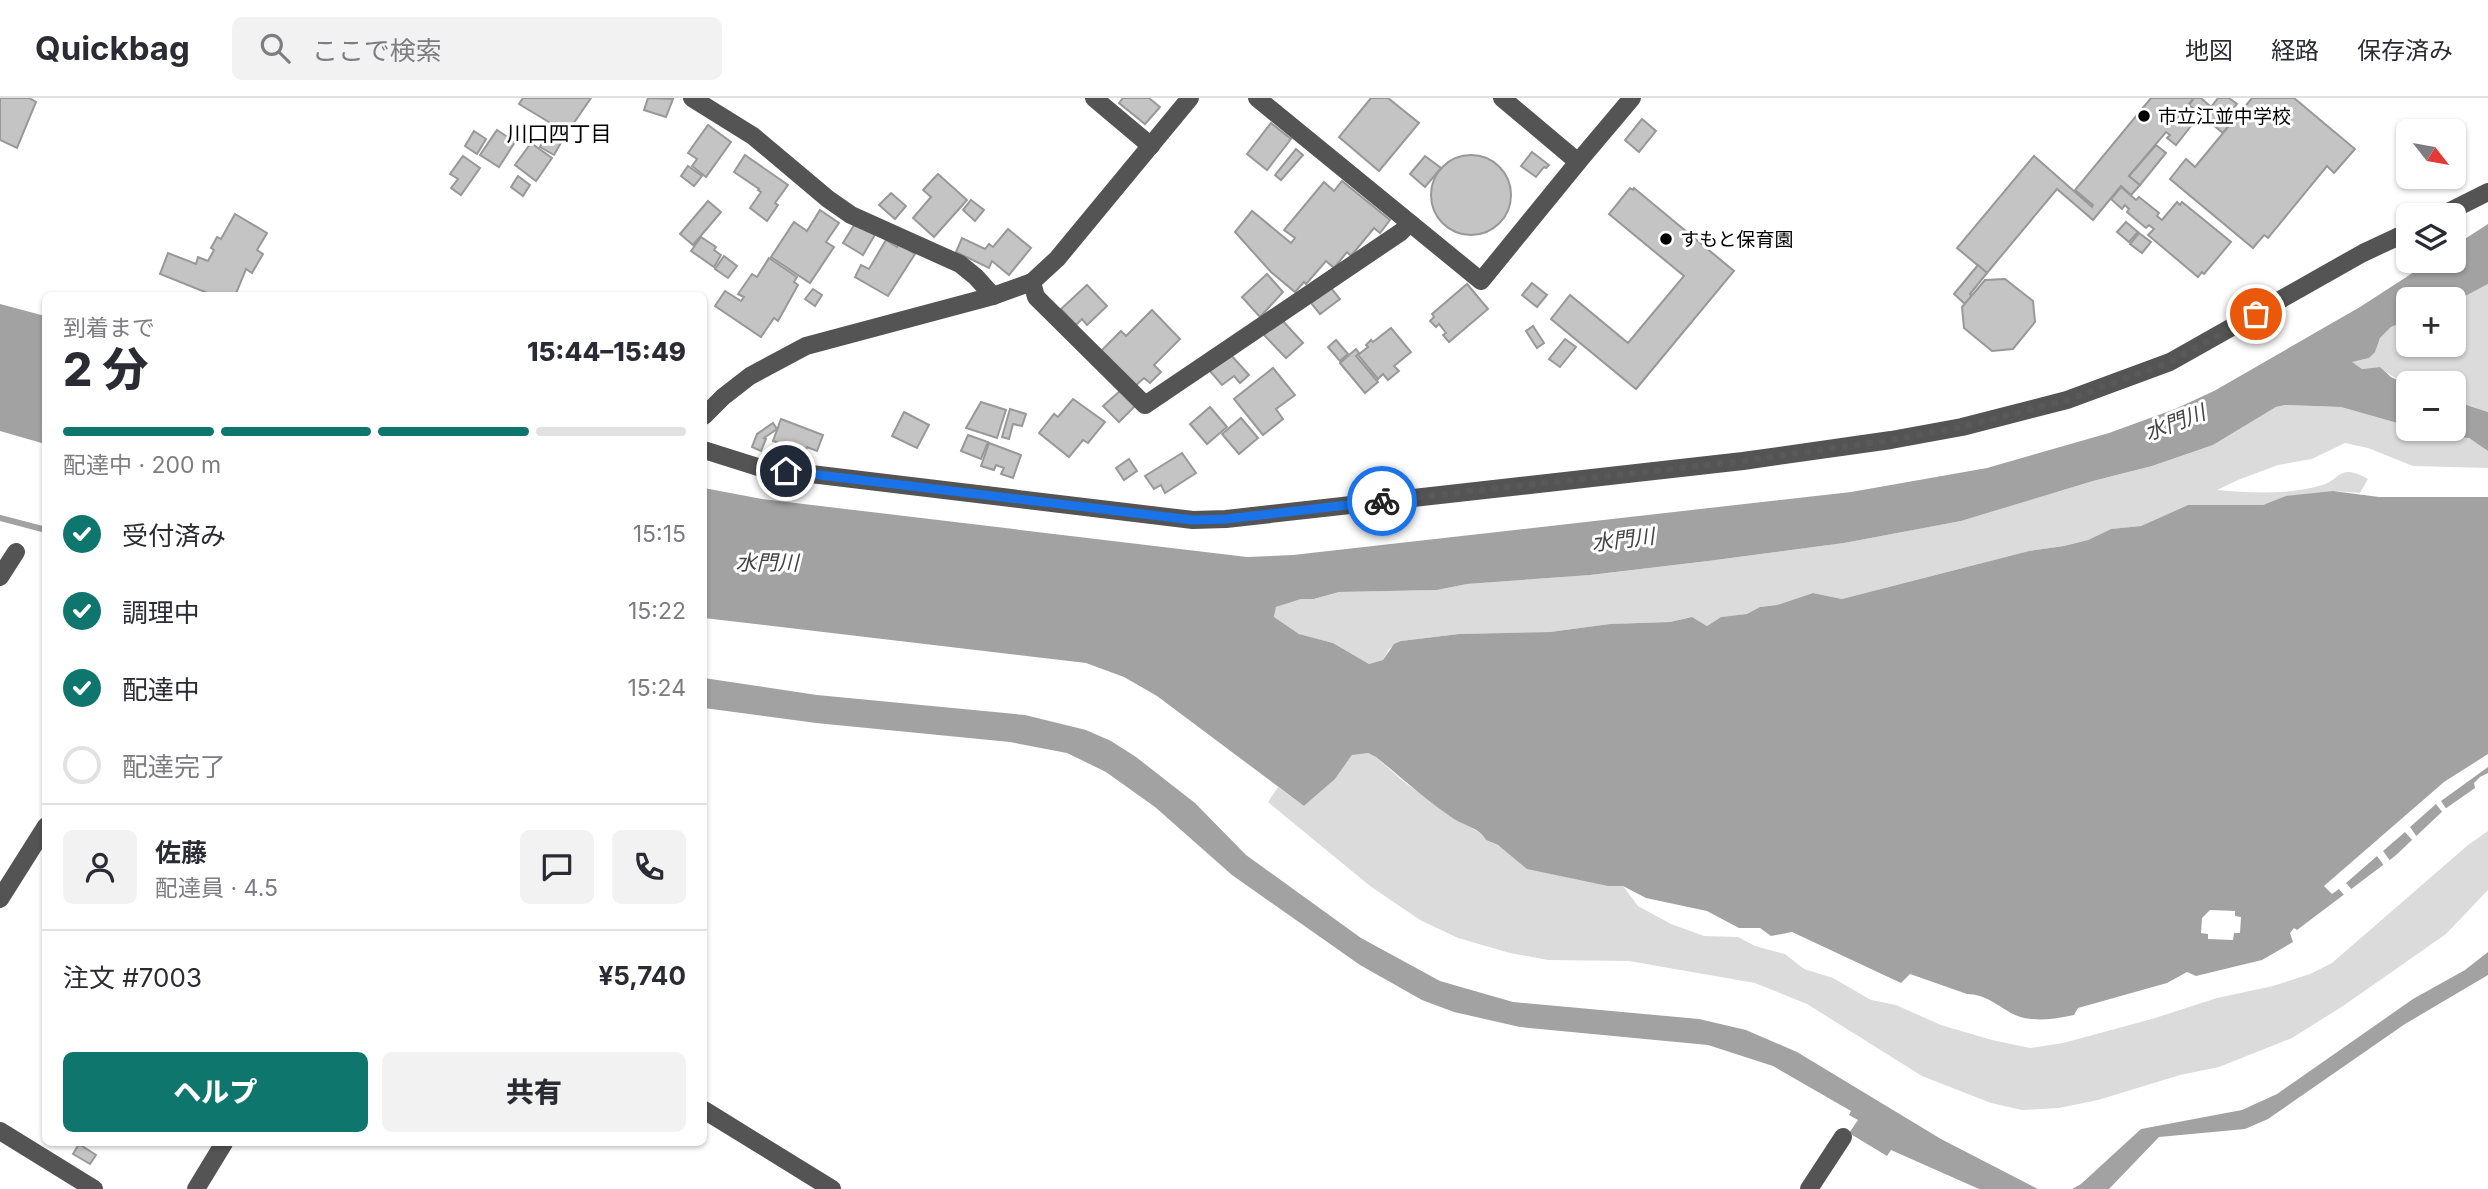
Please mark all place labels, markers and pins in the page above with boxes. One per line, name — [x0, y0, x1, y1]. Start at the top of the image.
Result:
place label: 市立江並中学校 — [2158, 105, 2291, 128]
marker: 市立江並中学校 — [2136, 108, 2152, 124]
place label: すもと保育園 — [1680, 228, 1794, 251]
marker: すもと保育園 — [1658, 231, 1674, 247]
pin — [2226, 284, 2286, 344]
pin — [756, 441, 816, 501]

